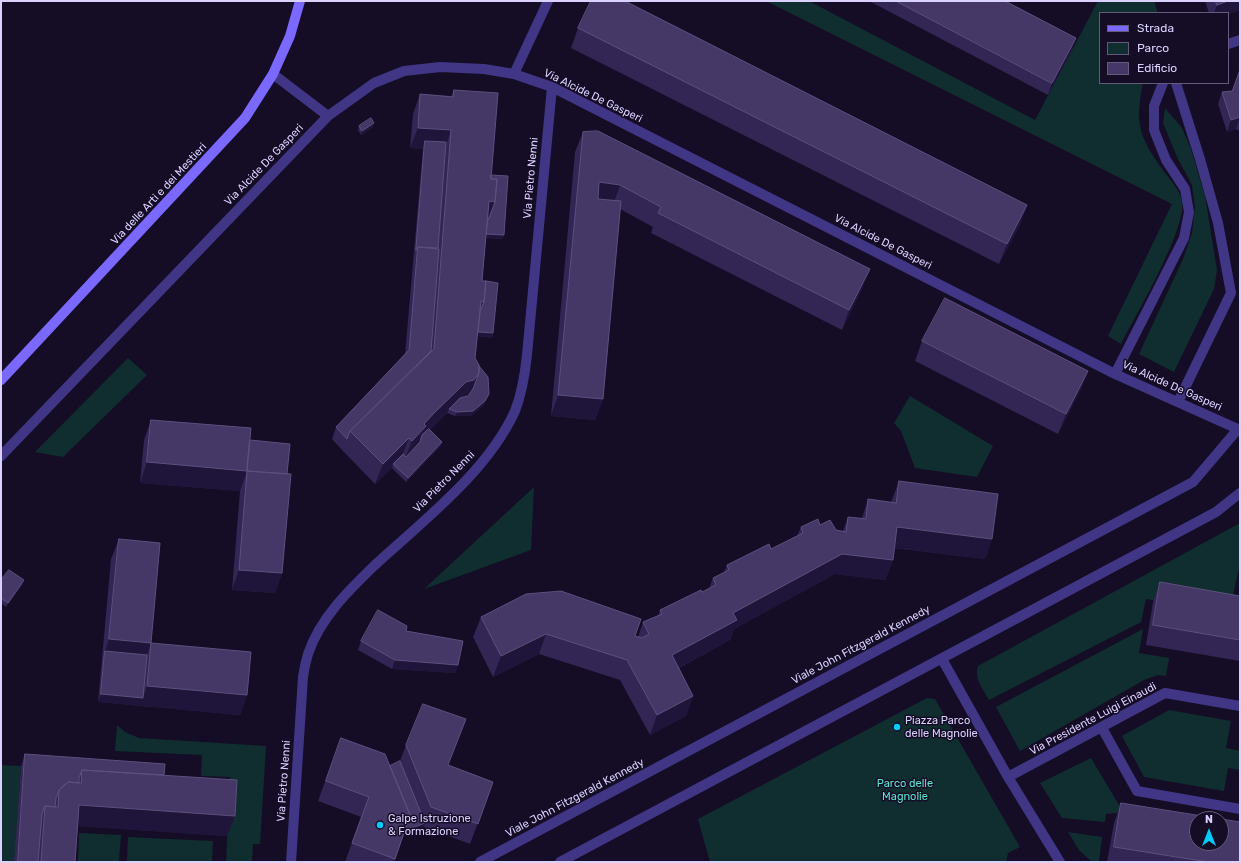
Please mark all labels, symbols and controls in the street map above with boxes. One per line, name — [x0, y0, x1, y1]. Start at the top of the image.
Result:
legend — [1099, 12, 1229, 84]
text: Strada — [1137, 21, 1174, 35]
text: Parco — [1137, 41, 1169, 55]
text: Edificio — [1137, 61, 1177, 75]
street label: Via Alcide De Gasperi — [542, 66, 644, 126]
street label: Via Alcide De Gasperi — [222, 122, 306, 208]
street label: Via Pietro Nenni — [521, 137, 541, 219]
street label: Via delle Arti e dei Mestieri — [108, 140, 210, 248]
street label: Via Alcide De Gasperi — [832, 212, 934, 272]
street label: Via Alcide De Gasperi — [1120, 358, 1224, 414]
street label: Via Pietro Nenni — [410, 448, 478, 516]
street label: Viale John Fitzgerald Kennedy — [789, 603, 933, 687]
street label: Via Presidente Luigi Einaudi — [1027, 680, 1159, 758]
place label: Piazza Parco delle Magnolie — [905, 714, 978, 740]
marker: Piazza Parco delle Magnolie — [892, 722, 902, 732]
street label: Via Pietro Nenni — [275, 740, 293, 822]
street label: Viale John Fitzgerald Kennedy — [503, 756, 647, 840]
park label: Parco delle Magnolie — [877, 777, 933, 803]
north arrow — [1189, 811, 1229, 851]
place label: Galpe Istruzione & Formazione — [388, 812, 471, 838]
text: N — [1205, 813, 1213, 826]
marker: Galpe Istruzione & Formazione — [375, 820, 385, 830]

